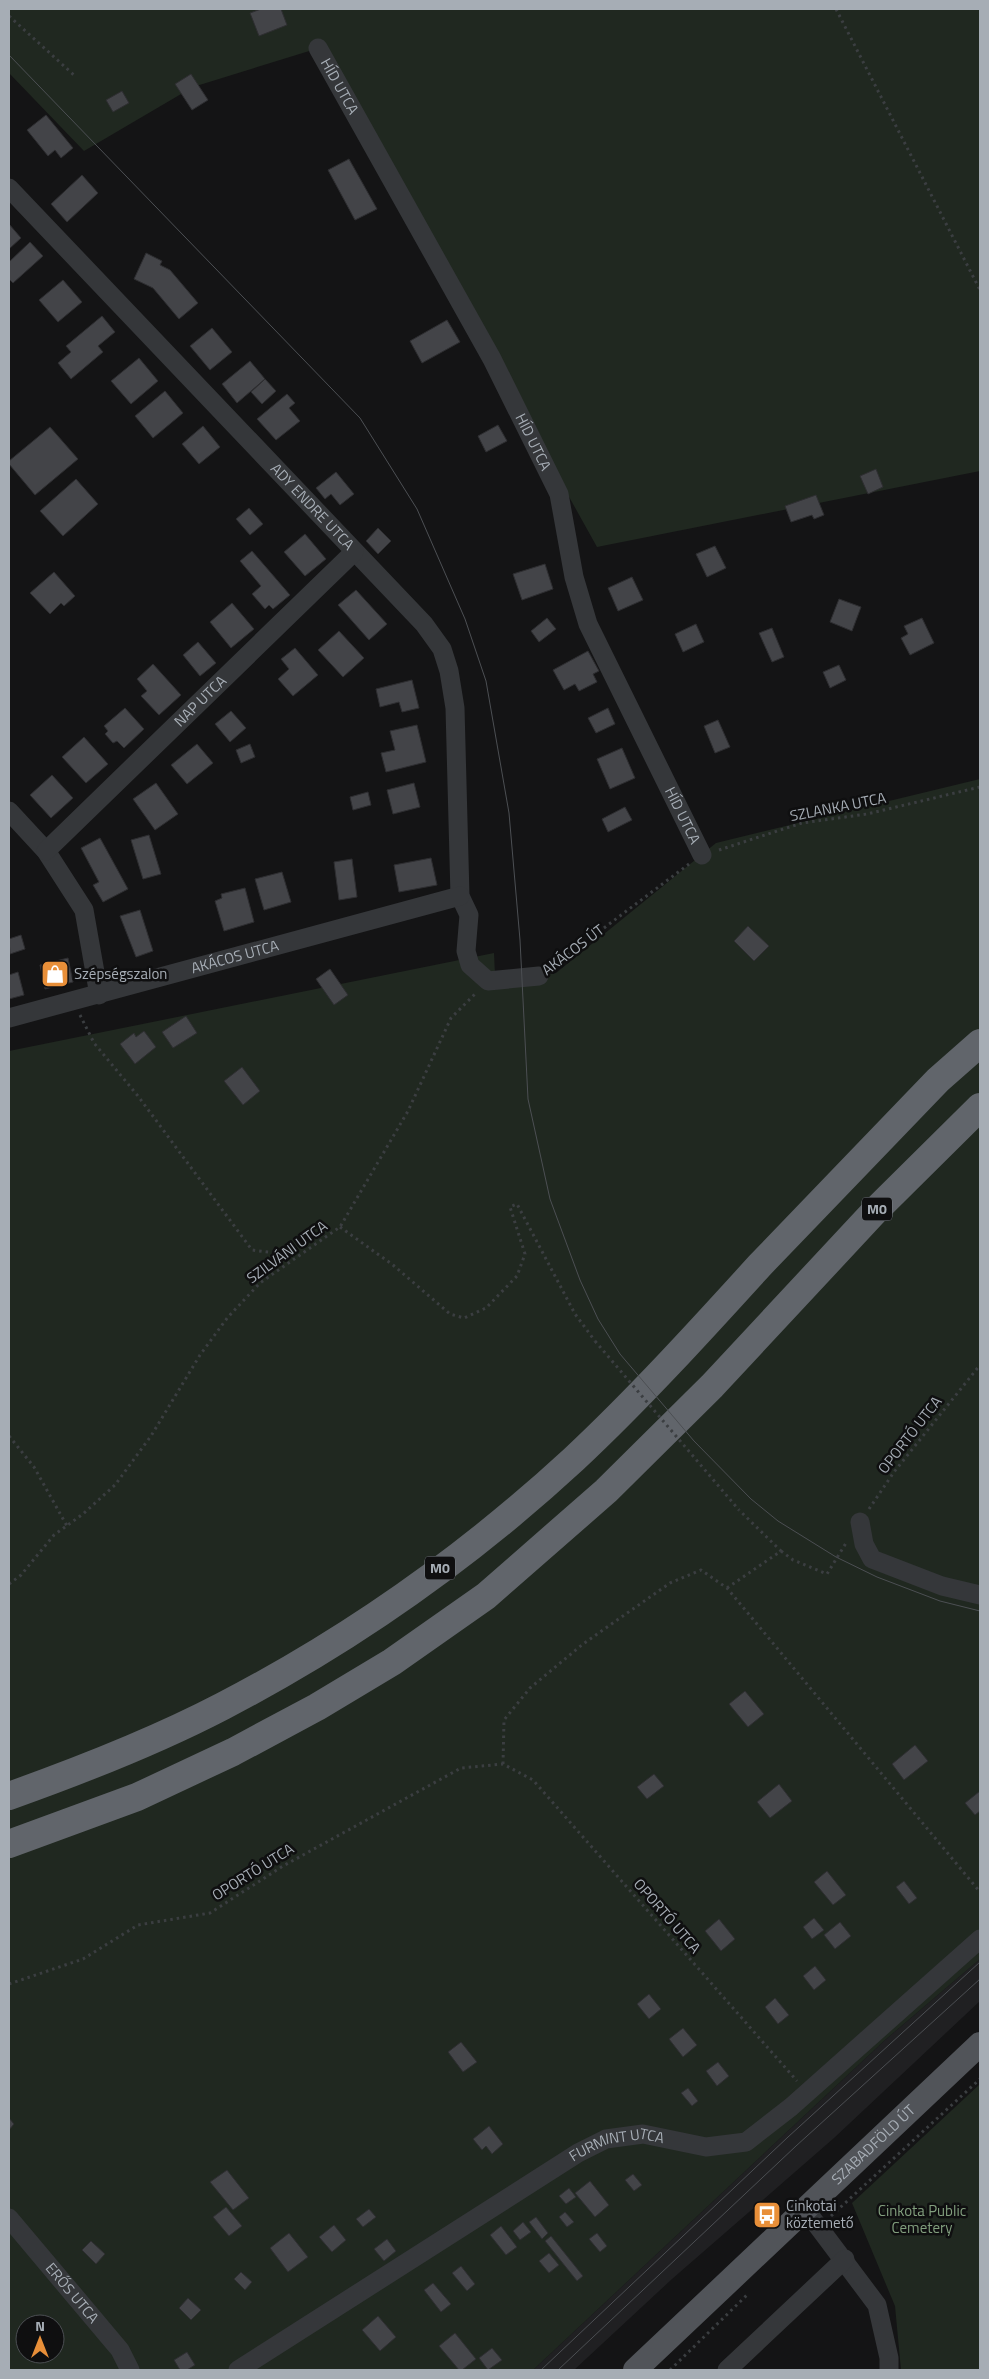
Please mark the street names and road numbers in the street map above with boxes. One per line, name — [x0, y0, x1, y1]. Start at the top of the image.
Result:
street label: HÍD UTCA — [315, 54, 365, 119]
street label: HÍD UTCA — [510, 409, 558, 474]
street label: ADY ENDRE UTCA — [265, 457, 360, 555]
street label: NAP UTCA — [168, 670, 232, 732]
street label: HÍD UTCA — [659, 783, 707, 848]
street label: SZLANKA UTCA — [788, 786, 888, 827]
street label: AKÁCOS ÚT — [537, 918, 609, 981]
street label: AKÁCOS UTCA — [188, 934, 281, 979]
road number: M0 — [862, 1198, 892, 1220]
street label: SZILVÁNI UTCA — [242, 1214, 332, 1289]
street label: OPORTÓ UTCA — [872, 1391, 947, 1478]
road number: M0 — [425, 1556, 455, 1580]
street label: OPORTÓ UTCA — [207, 1837, 298, 1906]
street label: OPORTÓ UTCA — [628, 1873, 707, 1958]
street label: SZABADFÖLD ÚT — [826, 2099, 920, 2190]
street label: FURMINT UTCA — [564, 2122, 667, 2167]
street label: ERŐS UTCA — [40, 2257, 105, 2328]

